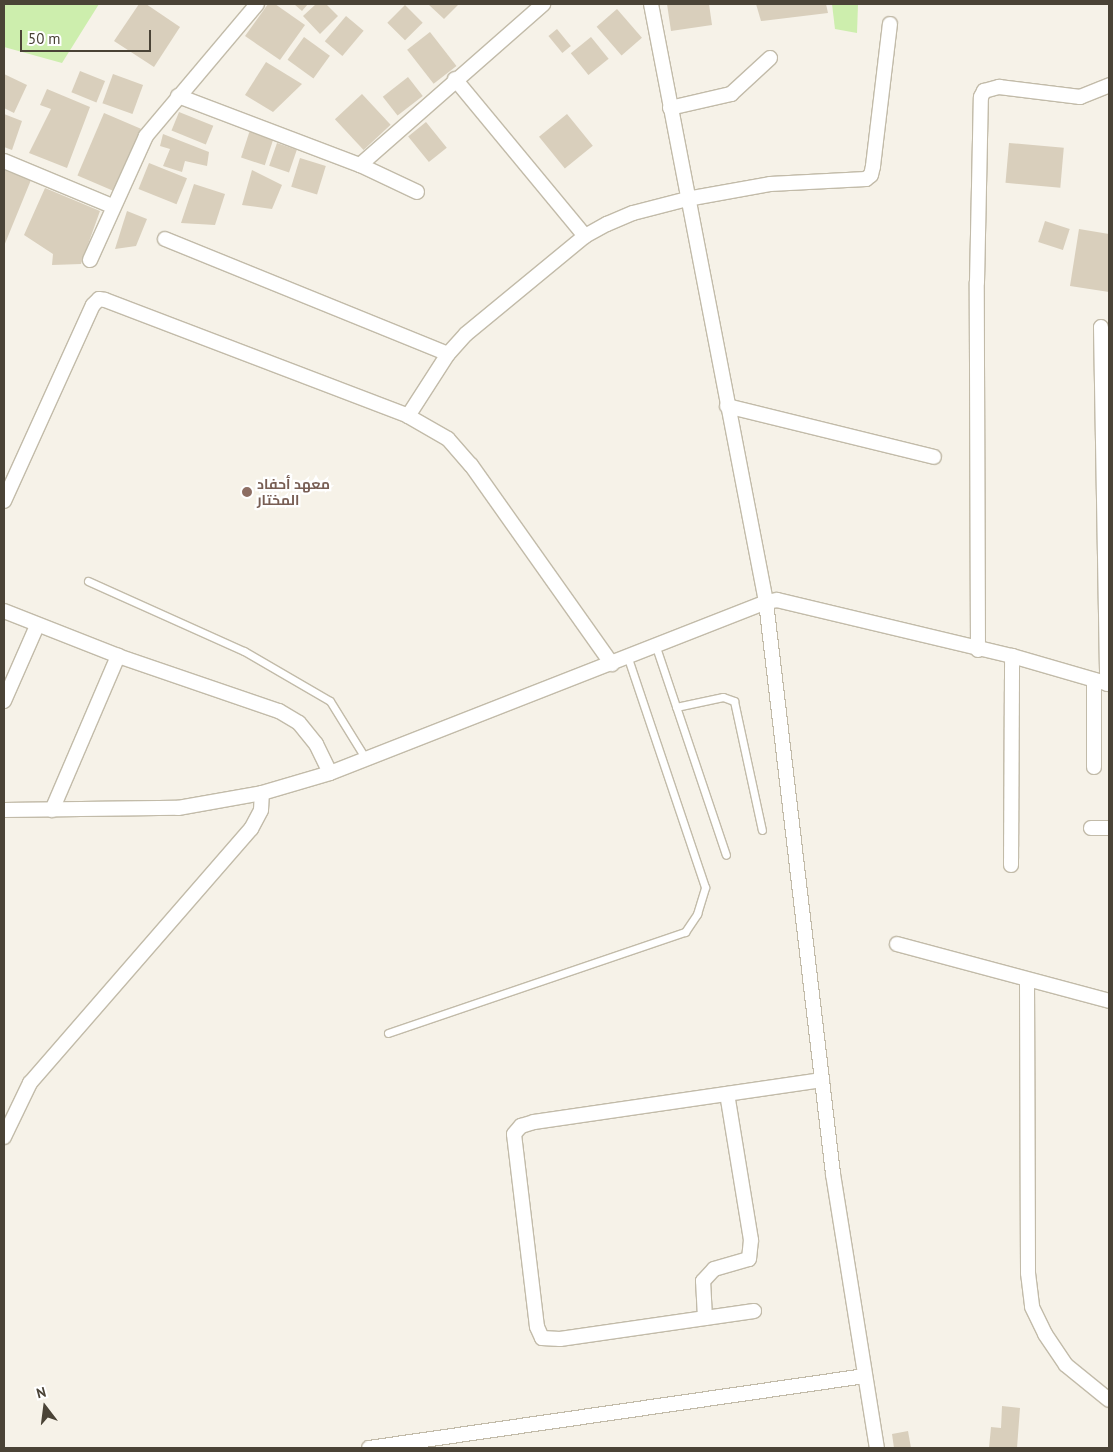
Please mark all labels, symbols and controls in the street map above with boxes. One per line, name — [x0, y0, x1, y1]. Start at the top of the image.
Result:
scale bar — [22, 20, 154, 52]
text: 50 m — [28, 29, 61, 48]
place label: معهد أحفاد المختار — [257, 476, 330, 508]
marker: معهد أحفاد المختار — [241, 486, 253, 498]
north arrow — [20, 1382, 70, 1432]
text: N — [34, 1383, 48, 1402]

